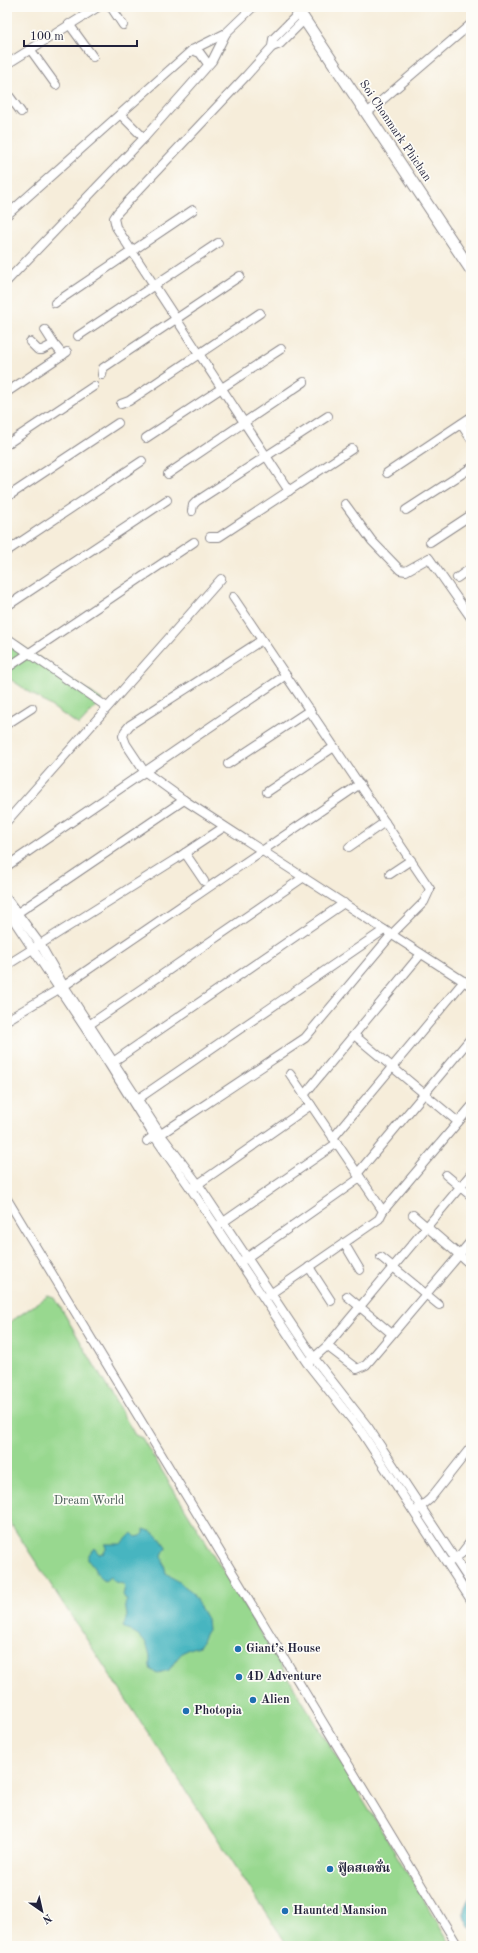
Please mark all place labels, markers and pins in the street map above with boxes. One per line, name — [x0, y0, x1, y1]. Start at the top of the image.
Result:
place label: Giant’s House — [246, 1643, 321, 1655]
marker: Giant’s House — [233, 1644, 243, 1654]
place label: 4D Adventure — [247, 1671, 322, 1683]
marker: 4D Adventure — [234, 1672, 244, 1682]
place label: Alien — [261, 1694, 290, 1706]
marker: Alien — [248, 1695, 258, 1705]
place label: Photopia — [194, 1705, 242, 1717]
marker: Photopia — [181, 1706, 191, 1716]
place label: ฟู้ดสเตชั่น — [338, 1859, 390, 1876]
marker: ฟู้ดสเตชั่น — [325, 1864, 335, 1874]
place label: Haunted Mansion — [293, 1905, 387, 1917]
marker: Haunted Mansion — [280, 1906, 290, 1916]

